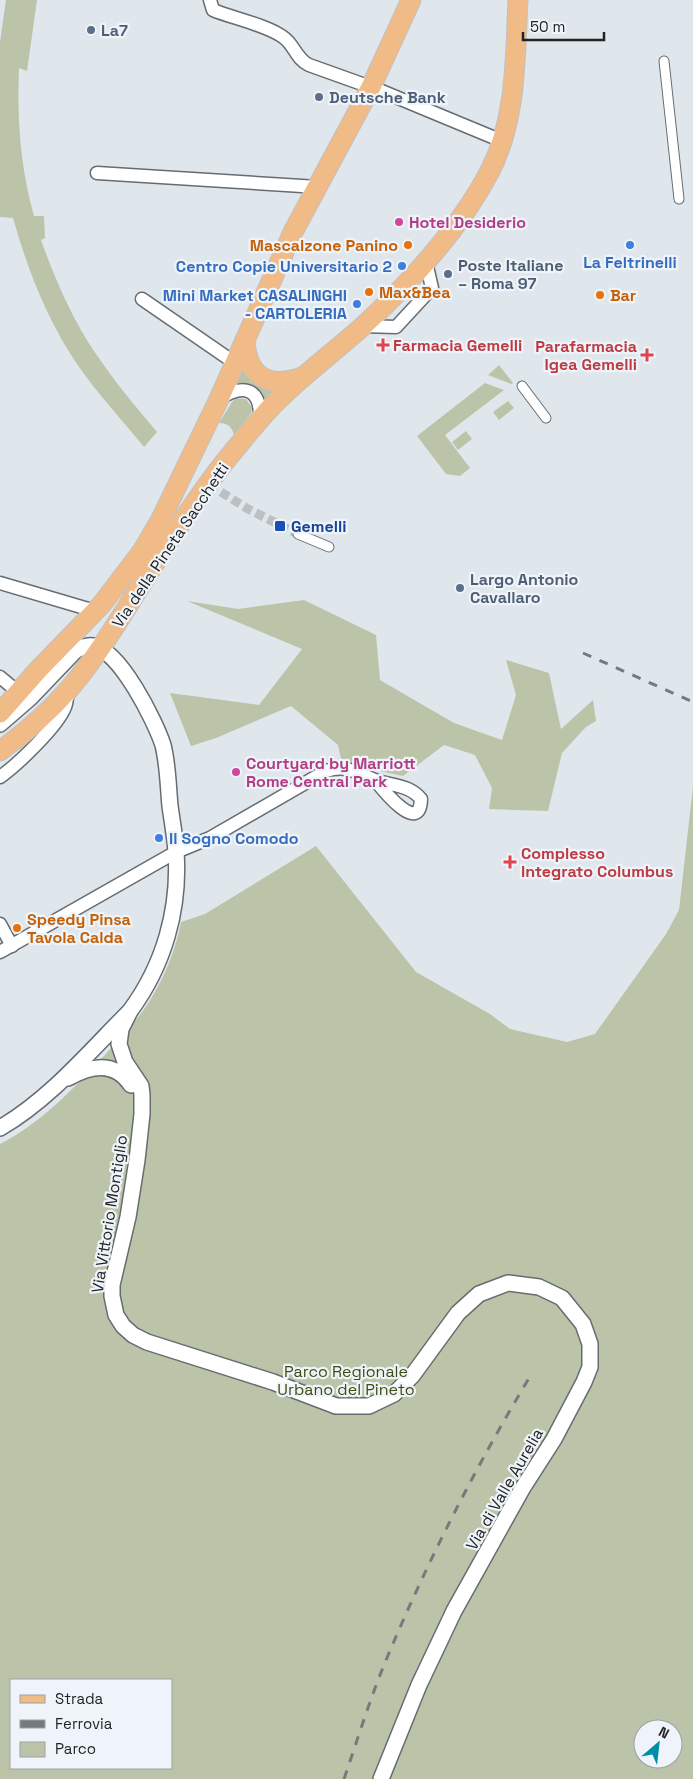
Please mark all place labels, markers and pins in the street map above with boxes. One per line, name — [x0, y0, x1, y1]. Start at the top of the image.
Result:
place label: La7 — [101, 20, 128, 41]
marker: La7 — [85, 24, 97, 36]
place label: Deutsche Bank — [329, 87, 446, 108]
marker: Deutsche Bank — [313, 91, 325, 103]
place label: Hotel Desiderio — [409, 212, 526, 233]
marker: Hotel Desiderio — [393, 216, 405, 228]
place label: Mascalzone Panino — [250, 235, 398, 256]
marker: Mascalzone Panino — [402, 239, 414, 251]
marker: La Feltrinelli — [624, 239, 636, 251]
place label: La Feltrinelli — [583, 252, 677, 273]
place label: Poste Italiane – Roma 97 — [458, 255, 563, 294]
place label: Centro Copie Universitario 2 — [176, 256, 392, 277]
marker: Centro Copie Universitario 2 — [396, 260, 408, 272]
marker: Poste Italiane – Roma 97 — [442, 268, 454, 280]
place label: Max&Bea — [379, 282, 450, 303]
place label: Mini Market CASALINGHI - CARTOLERIA — [163, 285, 347, 324]
place label: Bar — [610, 285, 636, 306]
marker: Max&Bea — [363, 286, 375, 298]
marker: Bar — [594, 289, 606, 301]
marker: Mini Market CASALINGHI - CARTOLERIA — [351, 298, 363, 310]
place label: Farmacia Gemelli — [393, 335, 522, 356]
place label: Parafarmacia Igea Gemelli — [535, 336, 637, 375]
marker: Farmacia Gemelli — [377, 339, 389, 351]
marker: Parafarmacia Igea Gemelli — [641, 349, 653, 361]
place label: Gemelli — [291, 516, 347, 537]
marker: Gemelli — [273, 519, 287, 533]
place label: Largo Antonio Cavallaro — [470, 569, 579, 608]
marker: Largo Antonio Cavallaro — [454, 582, 466, 594]
place label: Courtyard by Marriott Rome Central Park — [246, 753, 416, 792]
marker: Courtyard by Marriott Rome Central Park — [230, 766, 242, 778]
place label: Il Sogno Comodo — [169, 828, 299, 849]
marker: Il Sogno Comodo — [153, 832, 165, 844]
place label: Complesso Integrato Columbus — [521, 843, 673, 882]
marker: Complesso Integrato Columbus — [503, 855, 517, 869]
place label: Speedy Pinsa Tavola Calda — [27, 909, 131, 948]
marker: Speedy Pinsa Tavola Calda — [11, 922, 23, 934]

